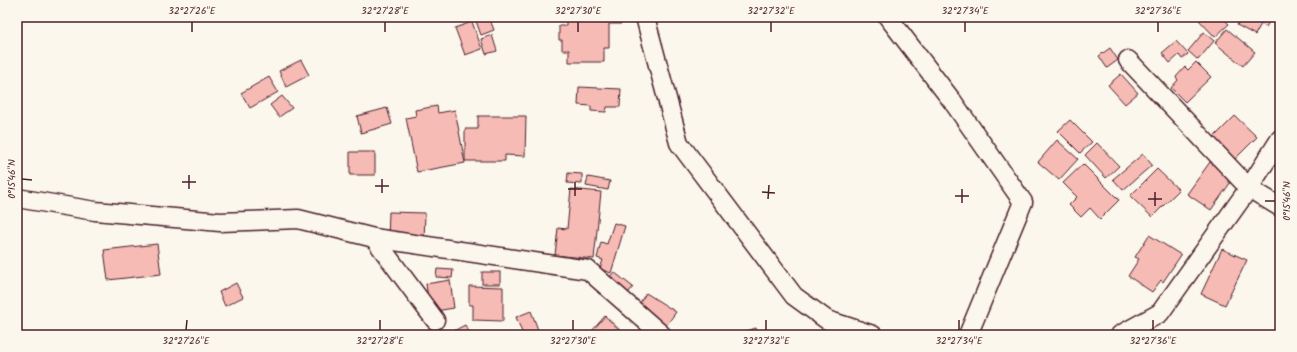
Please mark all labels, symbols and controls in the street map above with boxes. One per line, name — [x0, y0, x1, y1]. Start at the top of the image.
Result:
text: 32°27'26"E — [168, 3, 217, 19]
text: 32°27'28"E — [361, 3, 410, 19]
text: 32°27'30"E — [555, 3, 602, 19]
text: 32°27'32"E — [747, 3, 796, 19]
text: 32°27'34"E — [941, 3, 990, 19]
text: 32°27'36"E — [1134, 3, 1183, 19]
text: 0°15'46"N — [4, 159, 20, 199]
text: 0°15'46"N — [1279, 181, 1295, 221]
text: 32°27'26"E — [162, 333, 211, 349]
text: 32°27'28"E — [356, 333, 405, 349]
text: 32°27'30"E — [550, 333, 597, 349]
text: 32°27'32"E — [742, 333, 791, 349]
text: 32°27'34"E — [935, 333, 984, 349]
text: 32°27'36"E — [1129, 333, 1178, 349]

